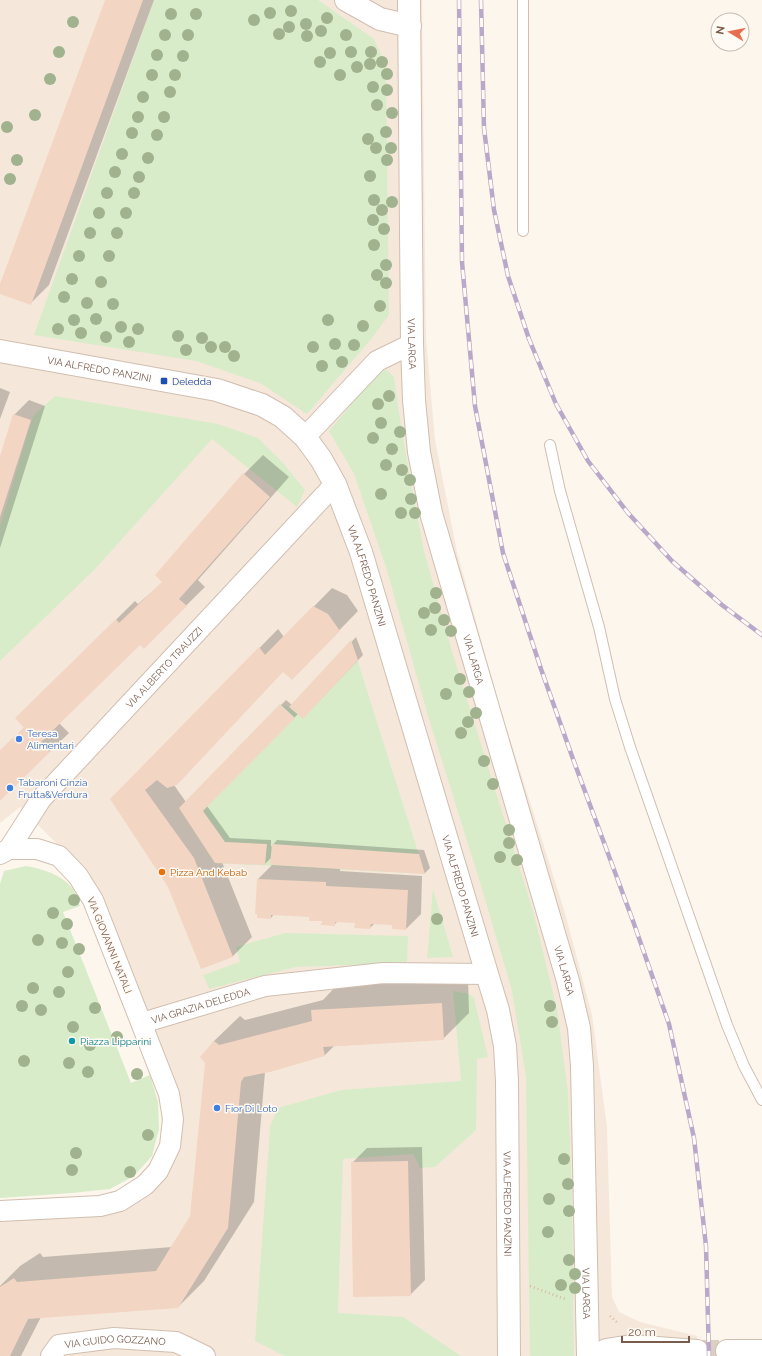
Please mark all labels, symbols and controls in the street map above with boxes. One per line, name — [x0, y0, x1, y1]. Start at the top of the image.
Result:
north arrow — [710, 12, 750, 52]
text: N — [714, 25, 728, 36]
street label: VIA LARGA — [406, 318, 418, 370]
street label: VIA ALFREDO PANZINI — [46, 355, 152, 384]
marker: Deledda — [159, 376, 169, 386]
place label: Deledda — [172, 376, 212, 387]
street label: VIA ALFREDO PANZINI — [345, 524, 388, 628]
street label: VIA ALBERTO TRAUZZI — [124, 625, 205, 710]
street label: VIA LARGA — [461, 633, 486, 686]
place label: Teresa Alimentari — [27, 728, 74, 751]
marker: Teresa Alimentari — [14, 734, 24, 744]
place label: Tabaroni Cinzia Frutta&Verdura — [18, 777, 88, 800]
marker: Tabaroni Cinzia Frutta&Verdura — [5, 783, 15, 793]
street label: VIA ALFREDO PANZINI — [440, 834, 481, 938]
marker: Pizza And Kebab — [157, 867, 167, 877]
place label: Pizza And Kebab — [170, 867, 247, 878]
street label: VIA GIOVANNI NATALI — [85, 895, 134, 995]
street label: VIA LARGA — [552, 944, 576, 997]
street label: VIA GRAZIA DELEDDA — [150, 986, 251, 1026]
marker: Piazza Lipparini — [67, 1036, 77, 1046]
place label: Piazza Lipparini — [80, 1036, 151, 1047]
marker: Fior Di Loto — [212, 1103, 222, 1113]
place label: Fior Di Loto — [225, 1103, 278, 1114]
street label: VIA ALFREDO PANZINI — [502, 1151, 513, 1257]
street label: VIA LARGA — [580, 1268, 592, 1320]
scale bar — [622, 1318, 689, 1344]
text: 20 m — [628, 1325, 656, 1339]
street label: VIA GUIDO GOZZANO — [64, 1333, 167, 1350]

